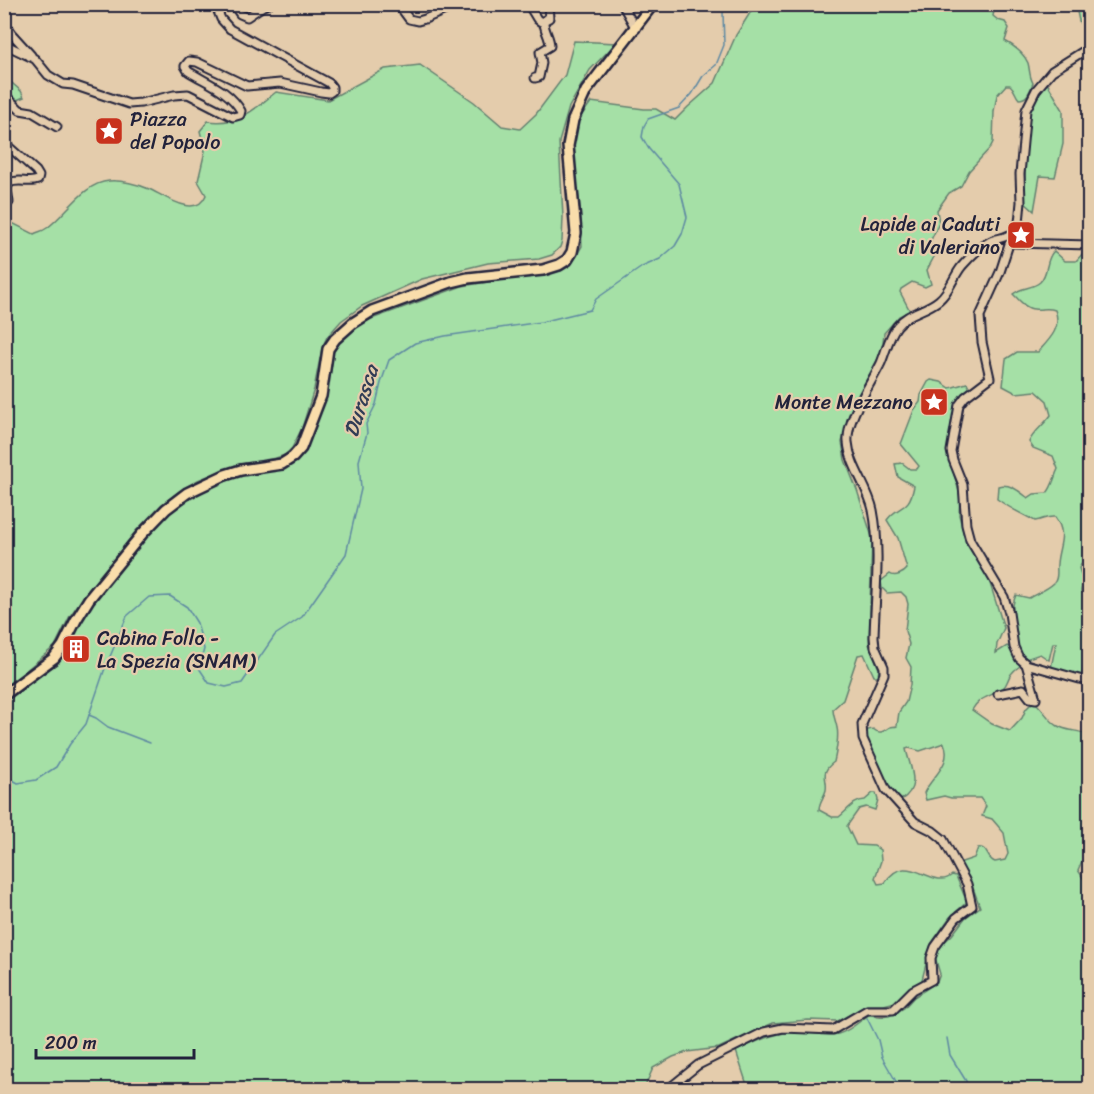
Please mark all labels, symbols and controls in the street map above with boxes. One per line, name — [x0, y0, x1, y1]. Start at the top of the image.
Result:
place label: Piazza del Popolo — [130, 102, 220, 160]
place icon: Piazza del Popolo — [93, 115, 125, 147]
place label: Lapide ai Caduti di Valeriano — [860, 207, 1001, 265]
place icon: Lapide ai Caduti di Valeriano — [1005, 219, 1037, 251]
water label: Durasca — [332, 358, 391, 442]
place label: Monte Mezzano — [775, 385, 913, 420]
place icon: Monte Mezzano — [918, 386, 950, 418]
place label: Cabina Follo - La Spezia (SNAM) — [97, 621, 256, 679]
building icon: Cabina Follo - La Spezia (SNAM) — [60, 633, 92, 665]
scale bar — [36, 1022, 194, 1060]
text: 200 m — [45, 1027, 97, 1059]

